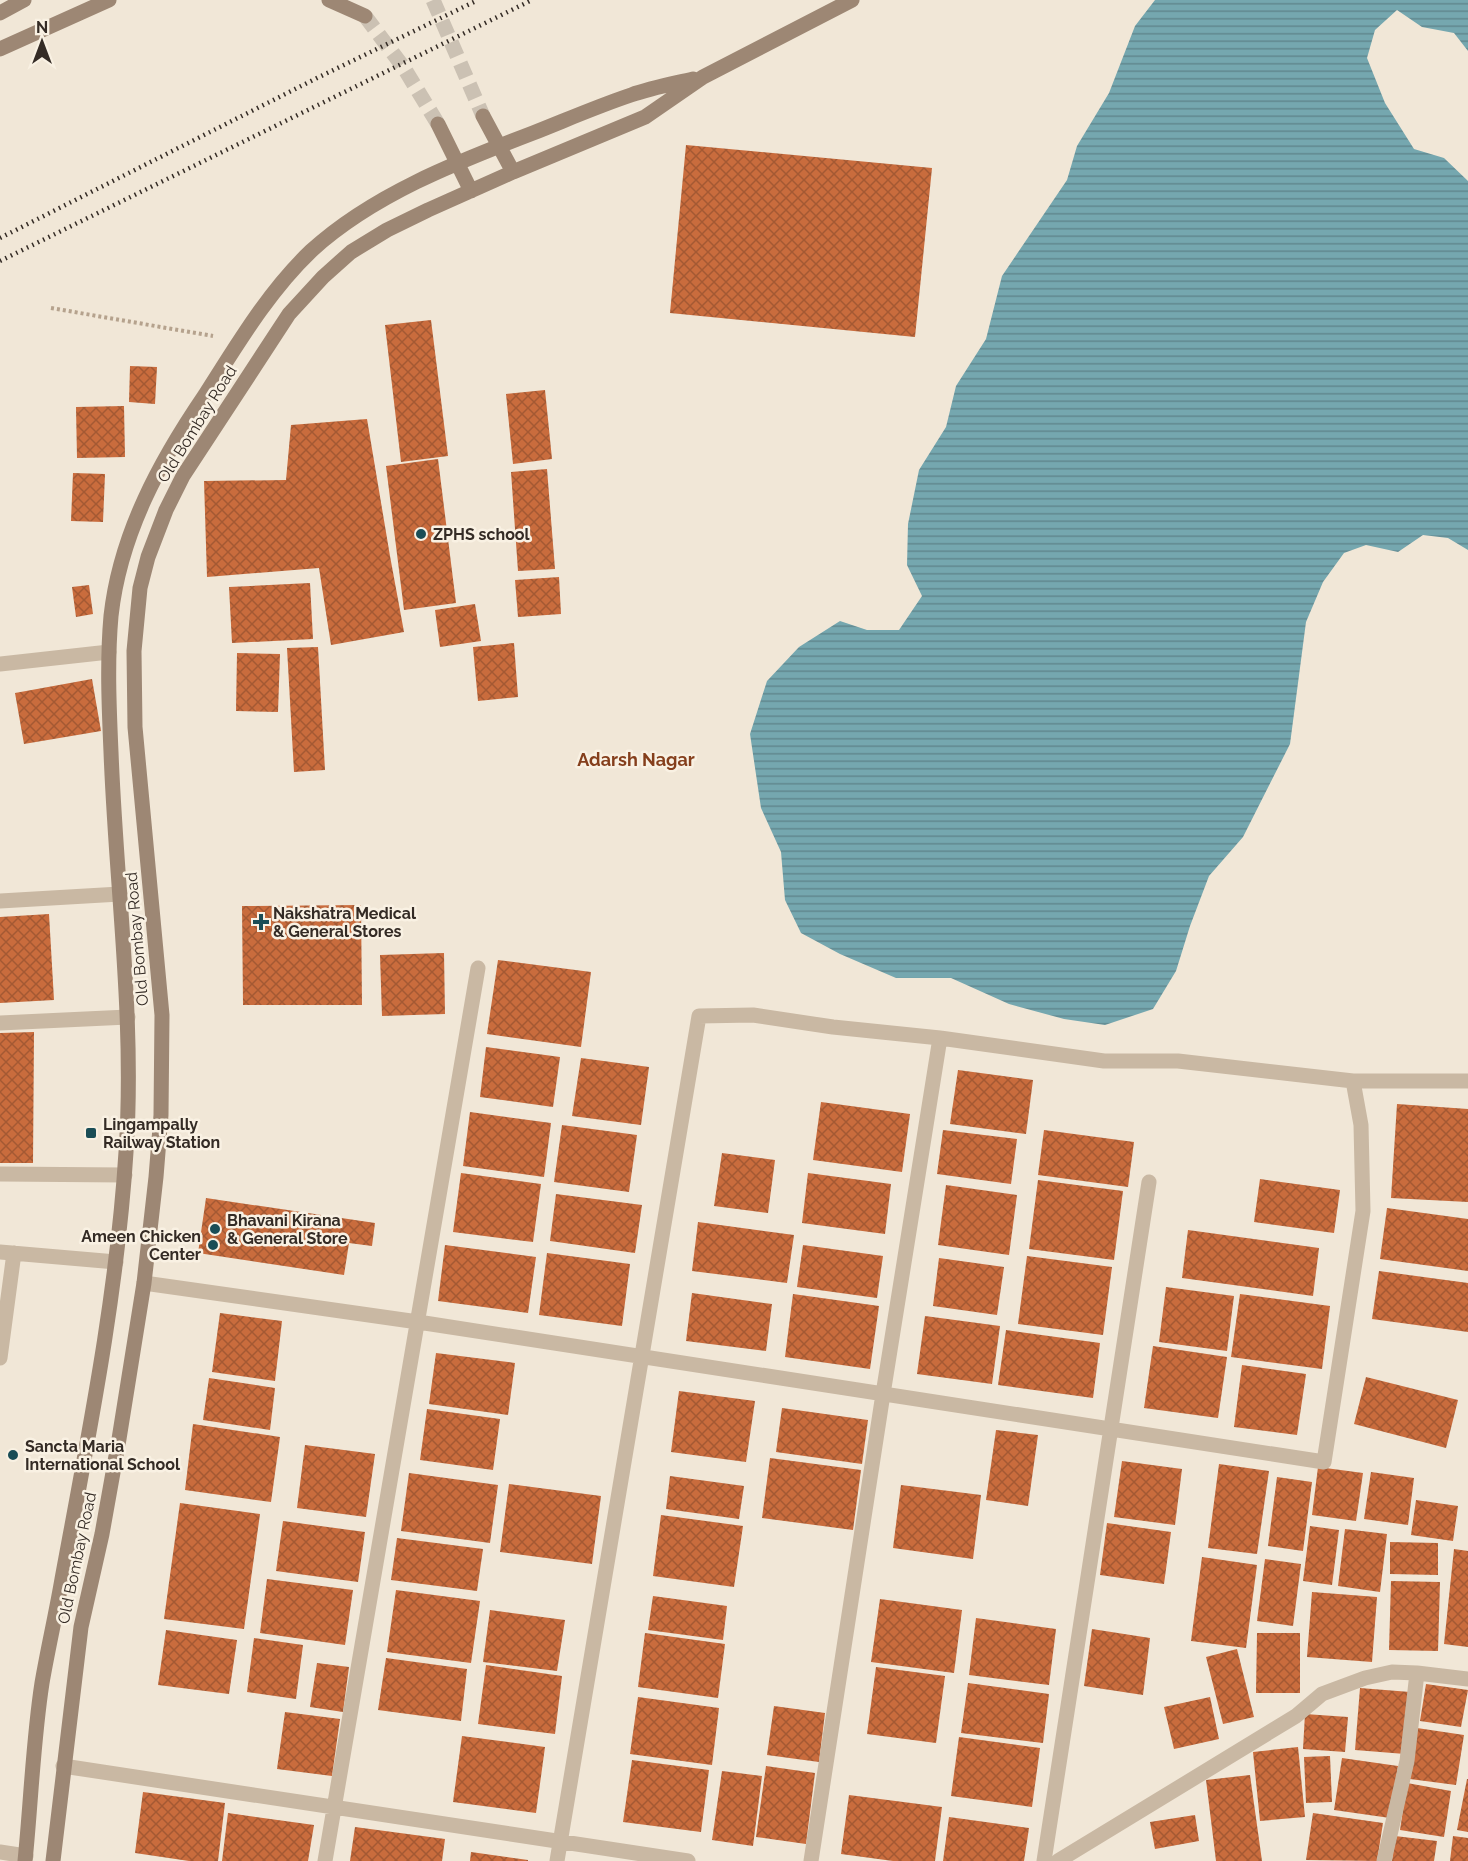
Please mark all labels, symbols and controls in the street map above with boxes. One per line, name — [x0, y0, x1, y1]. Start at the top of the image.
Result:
north arrow — [12, 12, 72, 72]
text: N — [36, 18, 48, 37]
street label: Old Bombay Road — [153, 362, 241, 486]
place label: ZPHS school — [433, 525, 531, 544]
marker: ZPHS school — [414, 527, 428, 541]
district label: Adarsh Nagar — [577, 749, 695, 770]
street label: Old Bombay Road — [122, 871, 152, 1007]
place label: Nakshatra Medical & General Stores — [273, 904, 417, 941]
marker: Nakshatra Medical & General Stores — [254, 915, 268, 929]
place label: Lingampally Railway Station — [103, 1115, 220, 1152]
marker: Lingampally Railway Station — [84, 1126, 98, 1140]
place label: Bhavani Kirana & General Store — [227, 1211, 348, 1248]
marker: Bhavani Kirana & General Store — [208, 1222, 222, 1236]
place label: Ameen Chicken Center — [81, 1227, 201, 1264]
marker: Ameen Chicken Center — [206, 1238, 220, 1252]
place label: Sancta Maria International School — [25, 1437, 181, 1474]
marker: Sancta Maria International School — [6, 1448, 20, 1462]
street label: Old Bombay Road — [54, 1490, 100, 1626]

